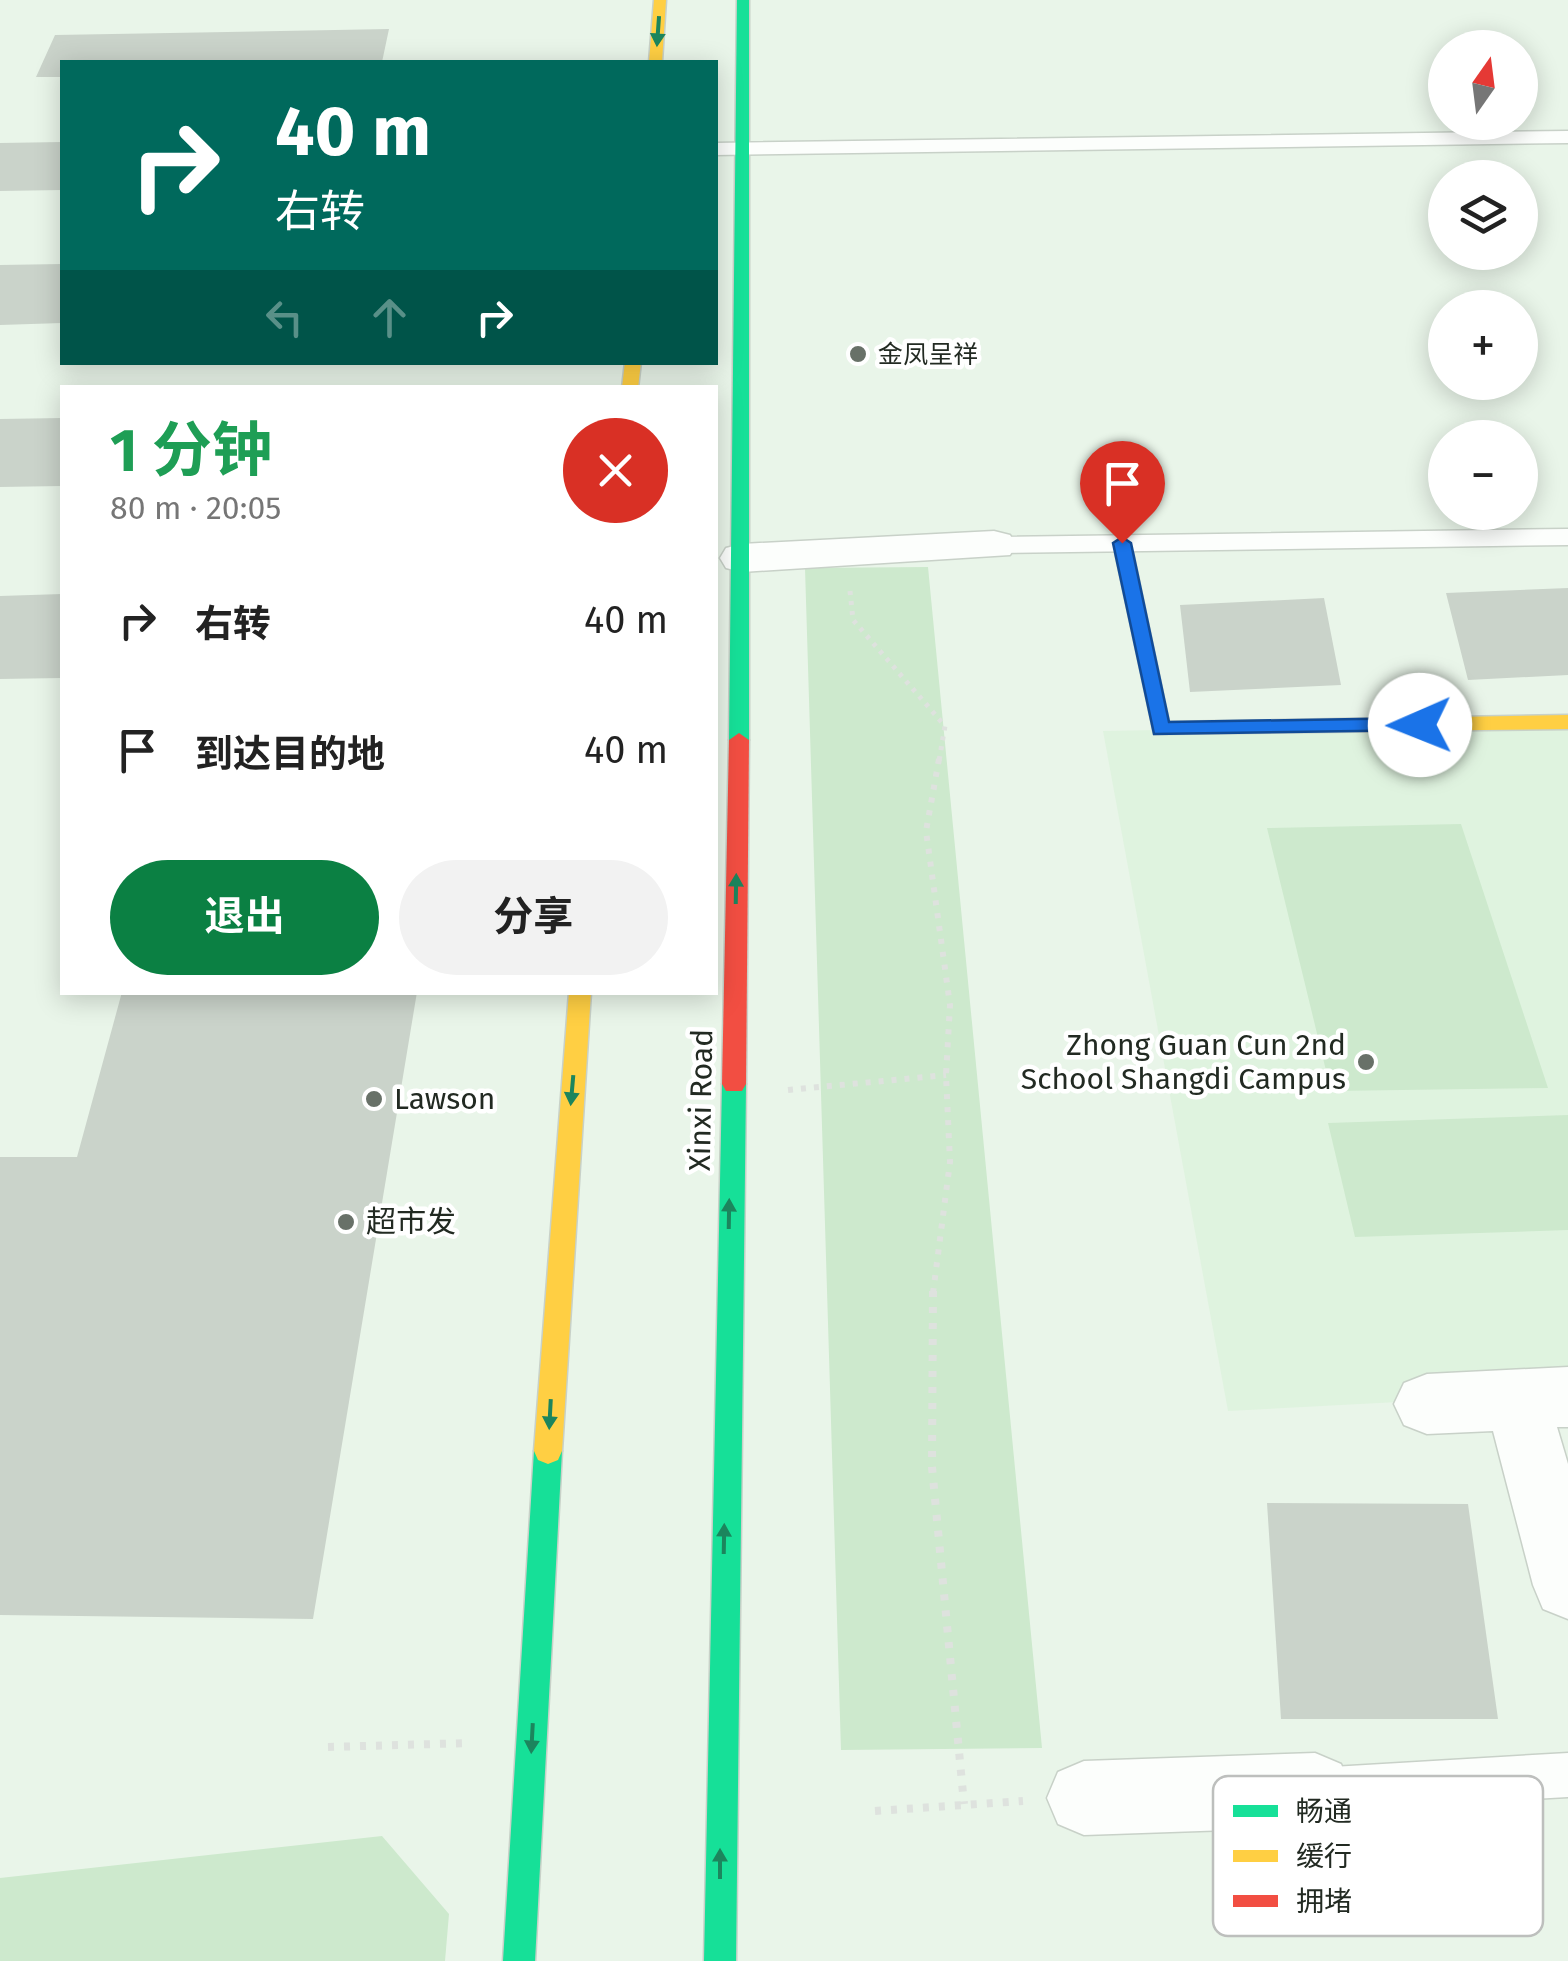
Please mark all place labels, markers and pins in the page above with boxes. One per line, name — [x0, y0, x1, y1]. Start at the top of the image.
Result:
place label: 金凤呈祥 — [878, 340, 978, 370]
marker: 金凤呈祥 — [847, 343, 869, 365]
pin — [1080, 441, 1165, 544]
place label: Zhong Guan Cun 2nd School Shangdi Campus — [1021, 1027, 1346, 1097]
marker: Zhong Guan Cun 2nd School Shangdi Campus — [1355, 1051, 1377, 1073]
place label: Lawson — [394, 1081, 495, 1117]
marker: Lawson — [363, 1088, 385, 1110]
place label: 超市发 — [366, 1204, 456, 1240]
marker: 超市发 — [335, 1211, 357, 1233]

